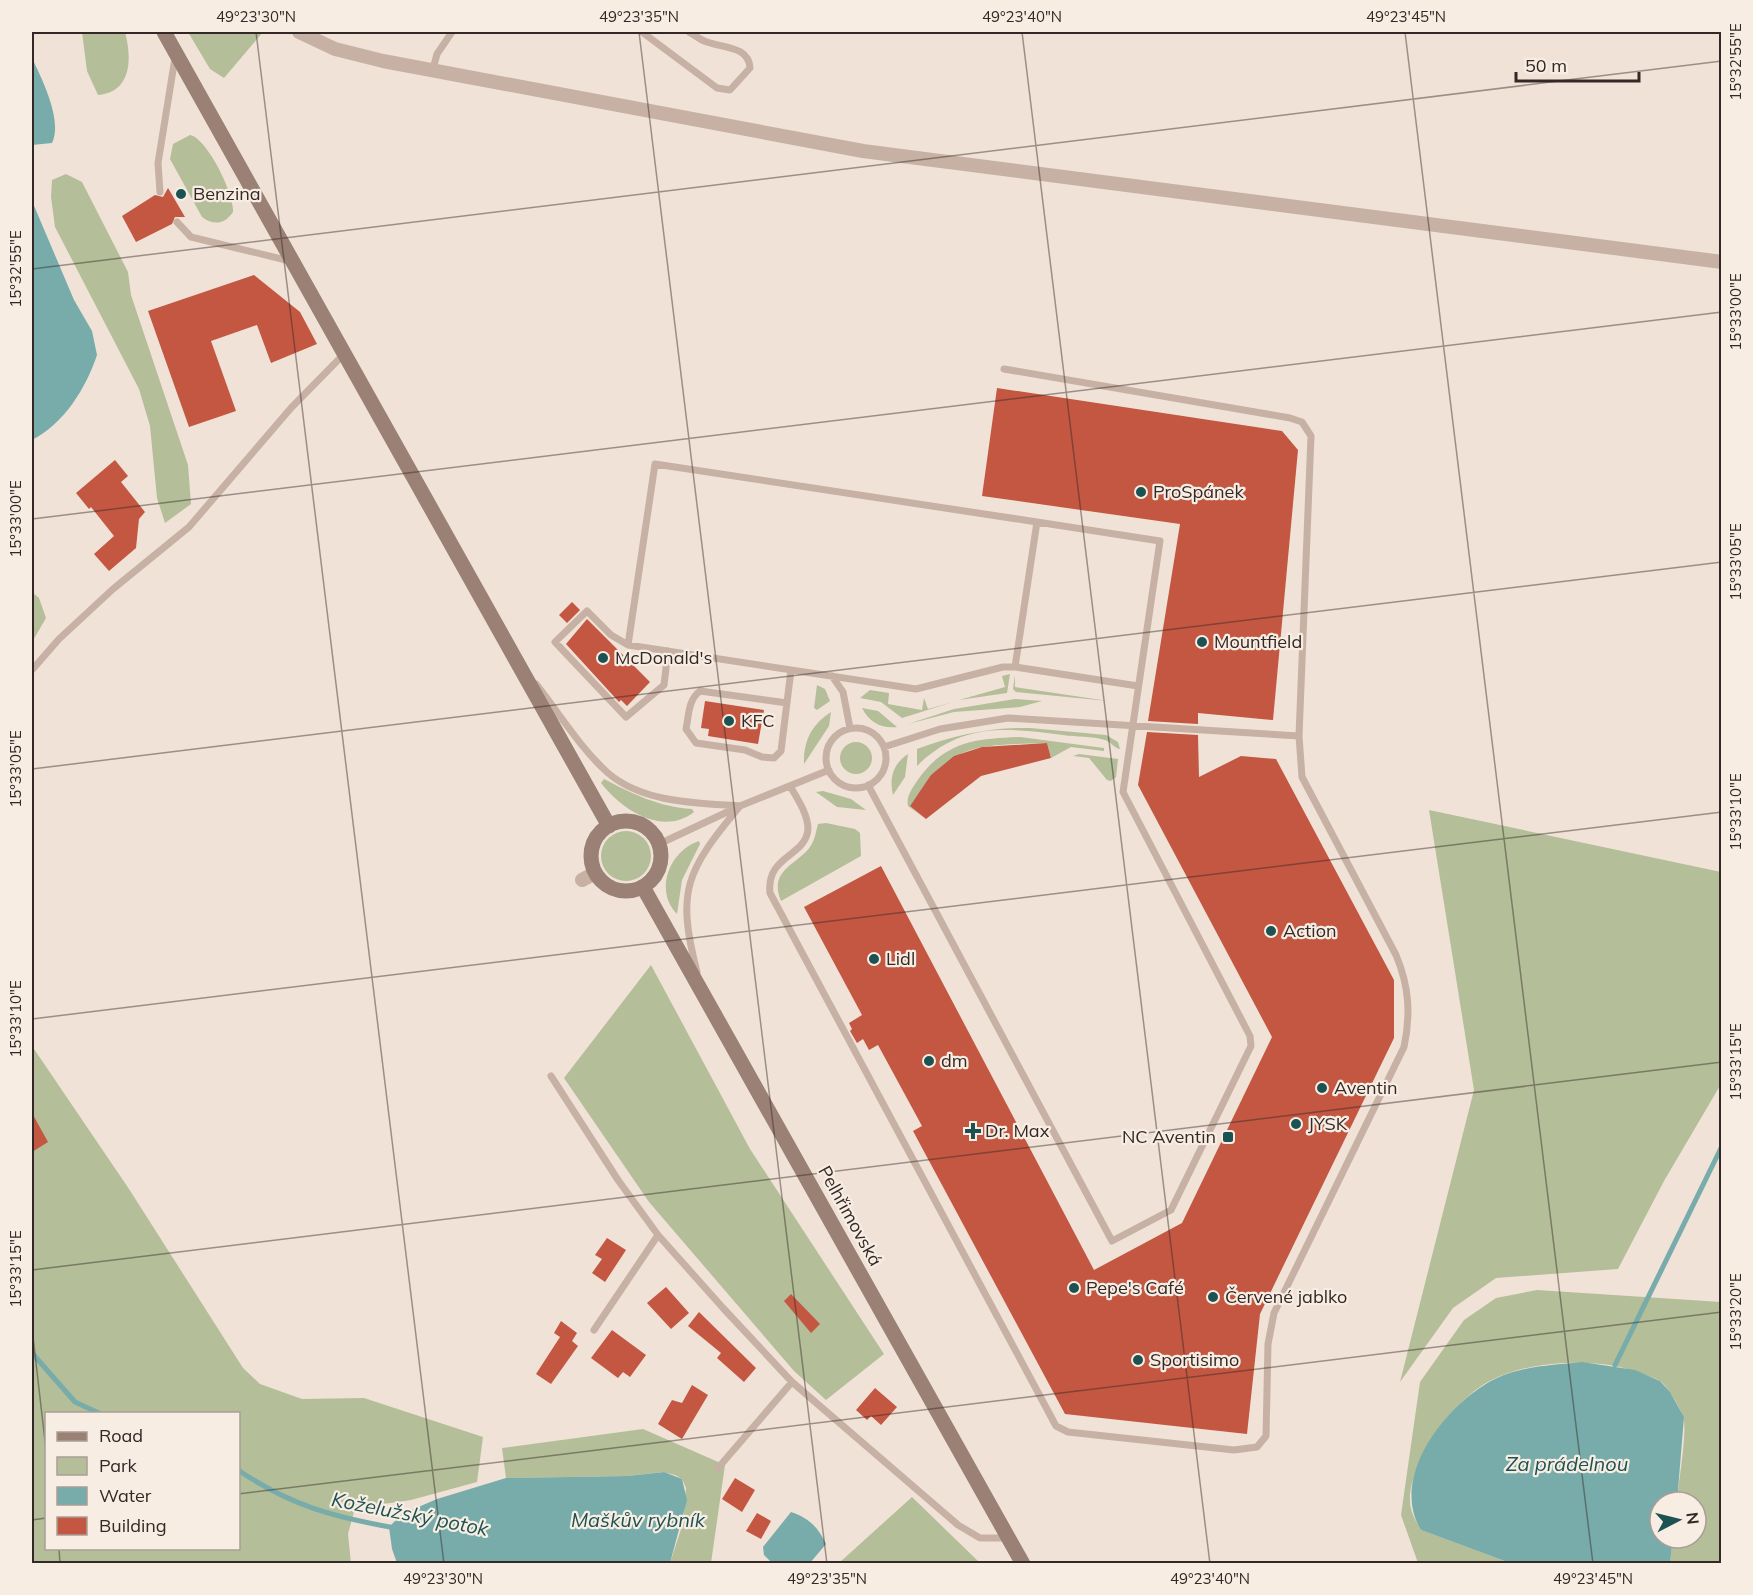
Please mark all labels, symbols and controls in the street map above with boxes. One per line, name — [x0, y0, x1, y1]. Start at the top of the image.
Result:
text: 49°23'30"N — [216, 7, 296, 26]
text: 49°23'35"N — [599, 7, 679, 26]
text: 49°23'40"N — [982, 7, 1062, 26]
text: 49°23'45"N — [1366, 7, 1446, 26]
text: 15°32'55"E — [1726, 23, 1745, 101]
scale bar — [1516, 45, 1639, 83]
text: 50 m — [1525, 54, 1567, 77]
place label: Benzina — [193, 182, 261, 205]
marker: Benzina — [174, 187, 188, 201]
text: 15°32'55"E — [6, 230, 25, 308]
text: 15°33'00"E — [1726, 273, 1745, 351]
text: 15°33'00"E — [6, 480, 25, 558]
place label: ProSpánek — [1153, 480, 1244, 503]
marker: ProSpánek — [1134, 485, 1148, 499]
text: 15°33'05"E — [1726, 523, 1745, 601]
place label: Mountfield — [1214, 630, 1302, 653]
marker: Mountfield — [1195, 635, 1209, 649]
place label: McDonald's — [615, 646, 712, 669]
marker: McDonald's — [596, 651, 610, 665]
place label: KFC — [741, 709, 775, 732]
marker: KFC — [722, 714, 736, 728]
text: 15°33'05"E — [6, 730, 25, 808]
text: 15°33'10"E — [1726, 773, 1745, 851]
place label: Action — [1283, 919, 1336, 942]
marker: Action — [1264, 924, 1278, 938]
place label: Lidl — [886, 947, 915, 970]
marker: Lidl — [867, 952, 881, 966]
text: 15°33'10"E — [6, 980, 25, 1058]
text: 15°33'15"E — [1726, 1023, 1745, 1101]
place label: dm — [941, 1049, 968, 1072]
marker: dm — [922, 1054, 936, 1068]
place label: Aventin — [1334, 1076, 1398, 1099]
marker: Aventin — [1315, 1081, 1329, 1095]
place label: JYSK — [1308, 1112, 1348, 1135]
marker: JYSK — [1289, 1117, 1303, 1131]
place label: Dr. Max — [985, 1119, 1050, 1142]
marker: Dr. Max — [966, 1124, 980, 1138]
place label: NC Aventin — [1122, 1125, 1216, 1148]
marker: NC Aventin — [1221, 1130, 1235, 1144]
street label: Pelhřimovská — [813, 1162, 887, 1270]
text: 15°33'15"E — [6, 1230, 25, 1308]
text: 15°33'20"E — [1726, 1273, 1745, 1351]
place label: Pepe's Café — [1086, 1276, 1184, 1299]
marker: Pepe's Café — [1067, 1281, 1081, 1295]
place label: Červené jablko — [1225, 1285, 1347, 1308]
marker: Červené jablko — [1206, 1290, 1220, 1304]
place label: Sportisimo — [1150, 1348, 1239, 1371]
marker: Sportisimo — [1131, 1353, 1145, 1367]
legend — [45, 1412, 240, 1550]
text: Road — [99, 1424, 143, 1447]
water label: Za prádelnou — [1506, 1451, 1628, 1476]
text: Park — [99, 1454, 138, 1477]
text: Water — [99, 1484, 152, 1507]
water label: Koželužský potok — [330, 1486, 491, 1541]
north arrow — [1648, 1490, 1708, 1550]
water label: Maškův rybník — [571, 1507, 706, 1532]
text: N — [1682, 1511, 1704, 1525]
text: Building — [99, 1514, 167, 1537]
text: 49°23'30"N — [403, 1569, 483, 1588]
text: 49°23'35"N — [787, 1569, 867, 1588]
text: 49°23'40"N — [1170, 1569, 1250, 1588]
text: 49°23'45"N — [1553, 1569, 1633, 1588]

